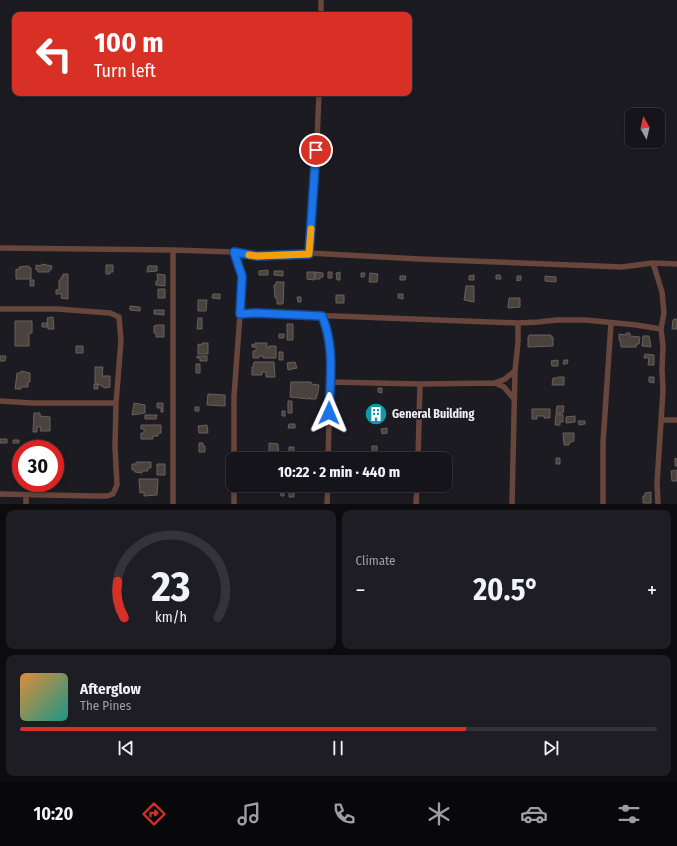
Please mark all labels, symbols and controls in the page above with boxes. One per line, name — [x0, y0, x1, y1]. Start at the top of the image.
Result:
text: 100 m — [94, 26, 164, 59]
icon: left — [28, 28, 80, 80]
text: Turn left — [94, 60, 156, 82]
north arrow — [625, 108, 665, 148]
map controls — [625, 108, 665, 148]
pin — [299, 133, 333, 167]
icon: arrive — [305, 139, 327, 161]
position arrow — [308, 392, 350, 434]
building icon: General Building — [363, 401, 389, 427]
place label: General Building — [392, 407, 474, 421]
speed limit sign: 30 — [12, 440, 64, 492]
text: 10:22 · 2 min · 440 m — [278, 463, 400, 481]
text: Climate — [356, 553, 396, 568]
text: 23 — [150, 561, 190, 611]
text: 20.5° — [473, 572, 539, 608]
text: − — [356, 577, 365, 604]
text: + — [647, 577, 657, 604]
text: km/h — [155, 608, 187, 625]
text: Afterglow — [80, 680, 141, 698]
text: The Pines — [80, 698, 131, 713]
icon: previous — [115, 737, 137, 759]
icon: pause — [327, 737, 349, 759]
icon: next — [540, 737, 562, 759]
icon: directions — [140, 800, 168, 828]
icon: music — [235, 800, 263, 828]
icon: phone — [330, 800, 358, 828]
icon: climate — [425, 800, 453, 828]
icon: car — [520, 800, 548, 828]
icon: filters — [615, 800, 643, 828]
text: 10:20 — [34, 803, 73, 825]

